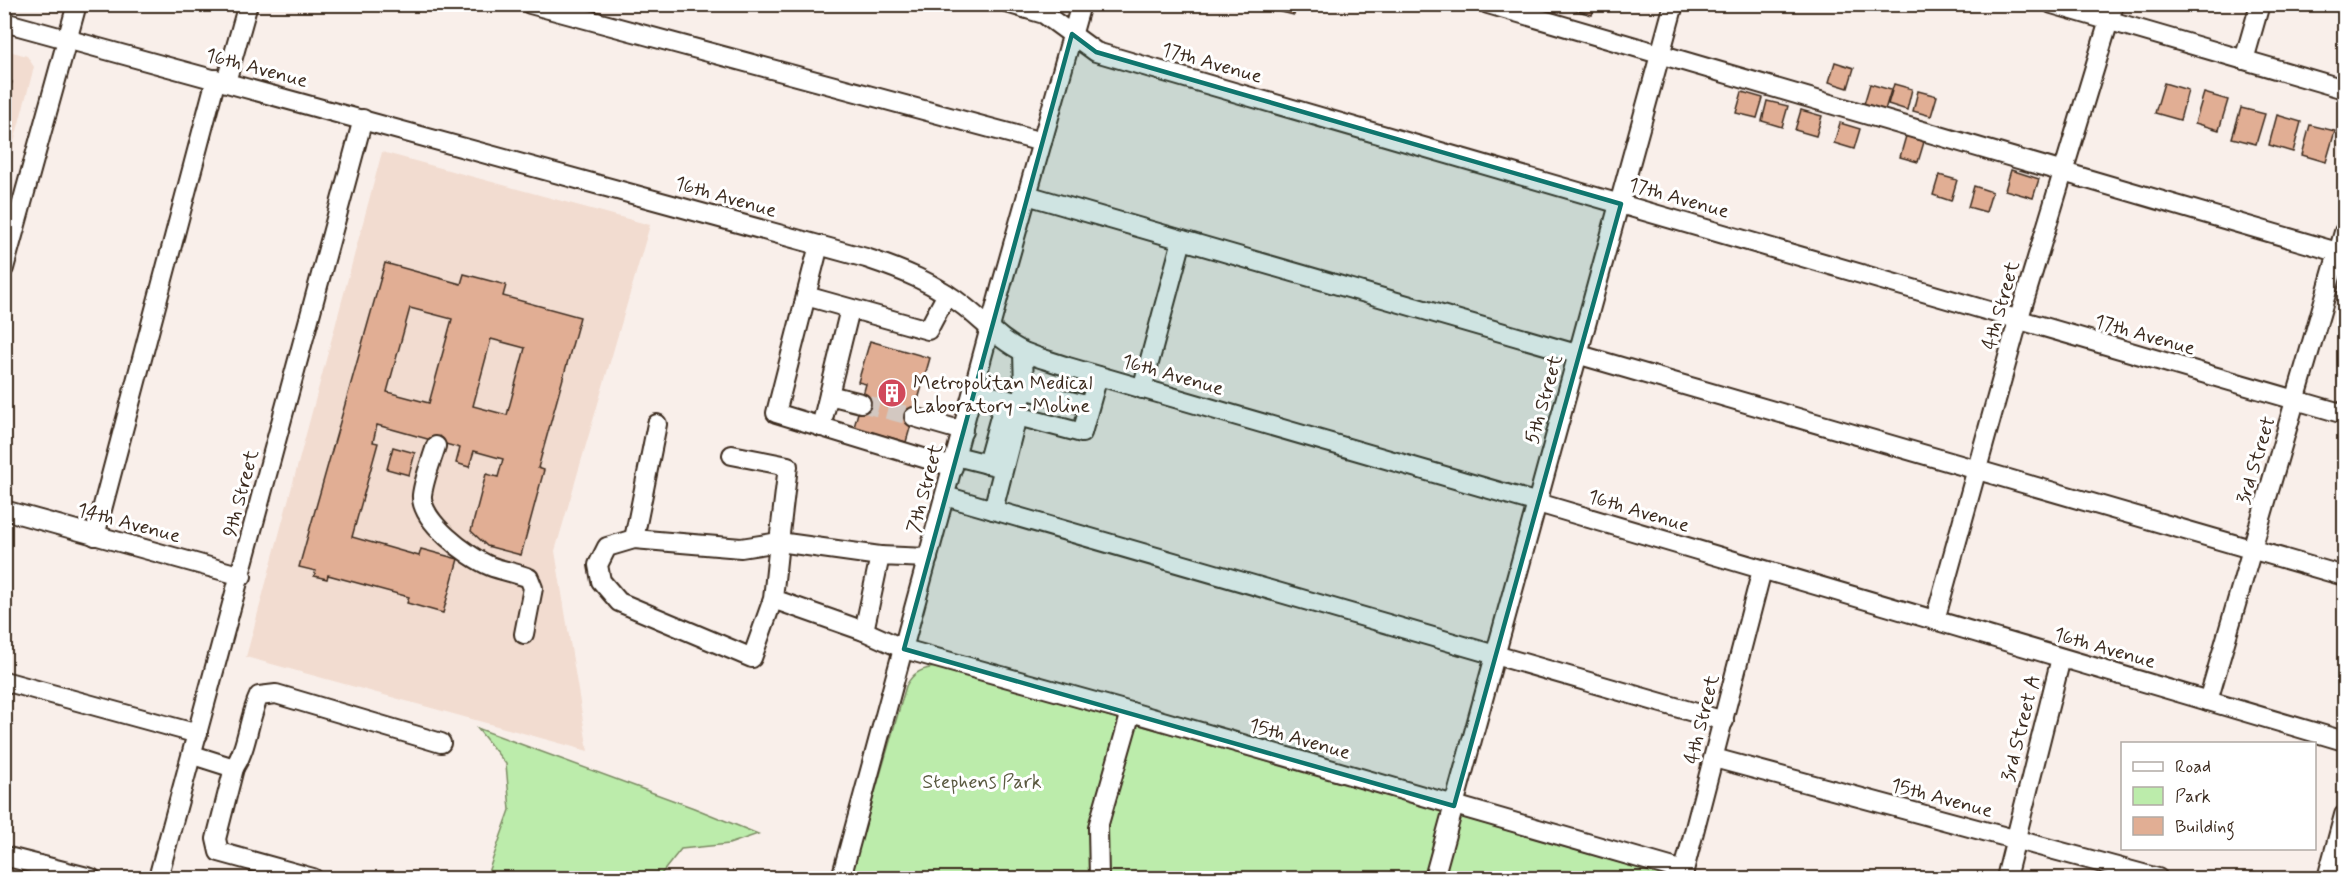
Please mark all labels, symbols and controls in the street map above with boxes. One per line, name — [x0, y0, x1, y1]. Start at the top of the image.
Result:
street label: 17th Avenue — [1158, 36, 1265, 91]
street label: 16th Avenue — [202, 42, 311, 95]
street label: 16th Avenue — [671, 170, 780, 225]
street label: 17th Avenue — [1625, 171, 1732, 226]
street label: 4th Street — [1976, 258, 2027, 353]
street label: 17th Avenue — [2091, 308, 2198, 363]
street label: 16th Avenue — [1118, 348, 1227, 403]
street label: 5th Street — [1519, 351, 1570, 447]
place label: Metropolitan Medical Laboratory - Moline — [913, 370, 1093, 420]
building icon: Metropolitan Medical Laboratory - Moline — [876, 377, 908, 409]
street label: 3rd Street — [2230, 413, 2283, 508]
street label: 7th Street — [901, 440, 950, 536]
street label: 9th Street — [217, 447, 266, 540]
street label: 16th Avenue — [1584, 483, 1693, 540]
street label: 14th Avenue — [74, 497, 183, 550]
street label: 16th Avenue — [2050, 621, 2159, 676]
street label: 4th Street — [1678, 672, 1727, 767]
street label: 3rd Street A — [1995, 672, 2048, 785]
street label: 15th Avenue — [1246, 712, 1354, 767]
legend — [2121, 742, 2316, 850]
text: Road — [2175, 755, 2211, 779]
park label: Stephens Park — [922, 769, 1042, 796]
street label: 15th Avenue — [1888, 772, 1996, 825]
text: Park — [2175, 785, 2211, 809]
text: Building — [2175, 815, 2235, 841]

